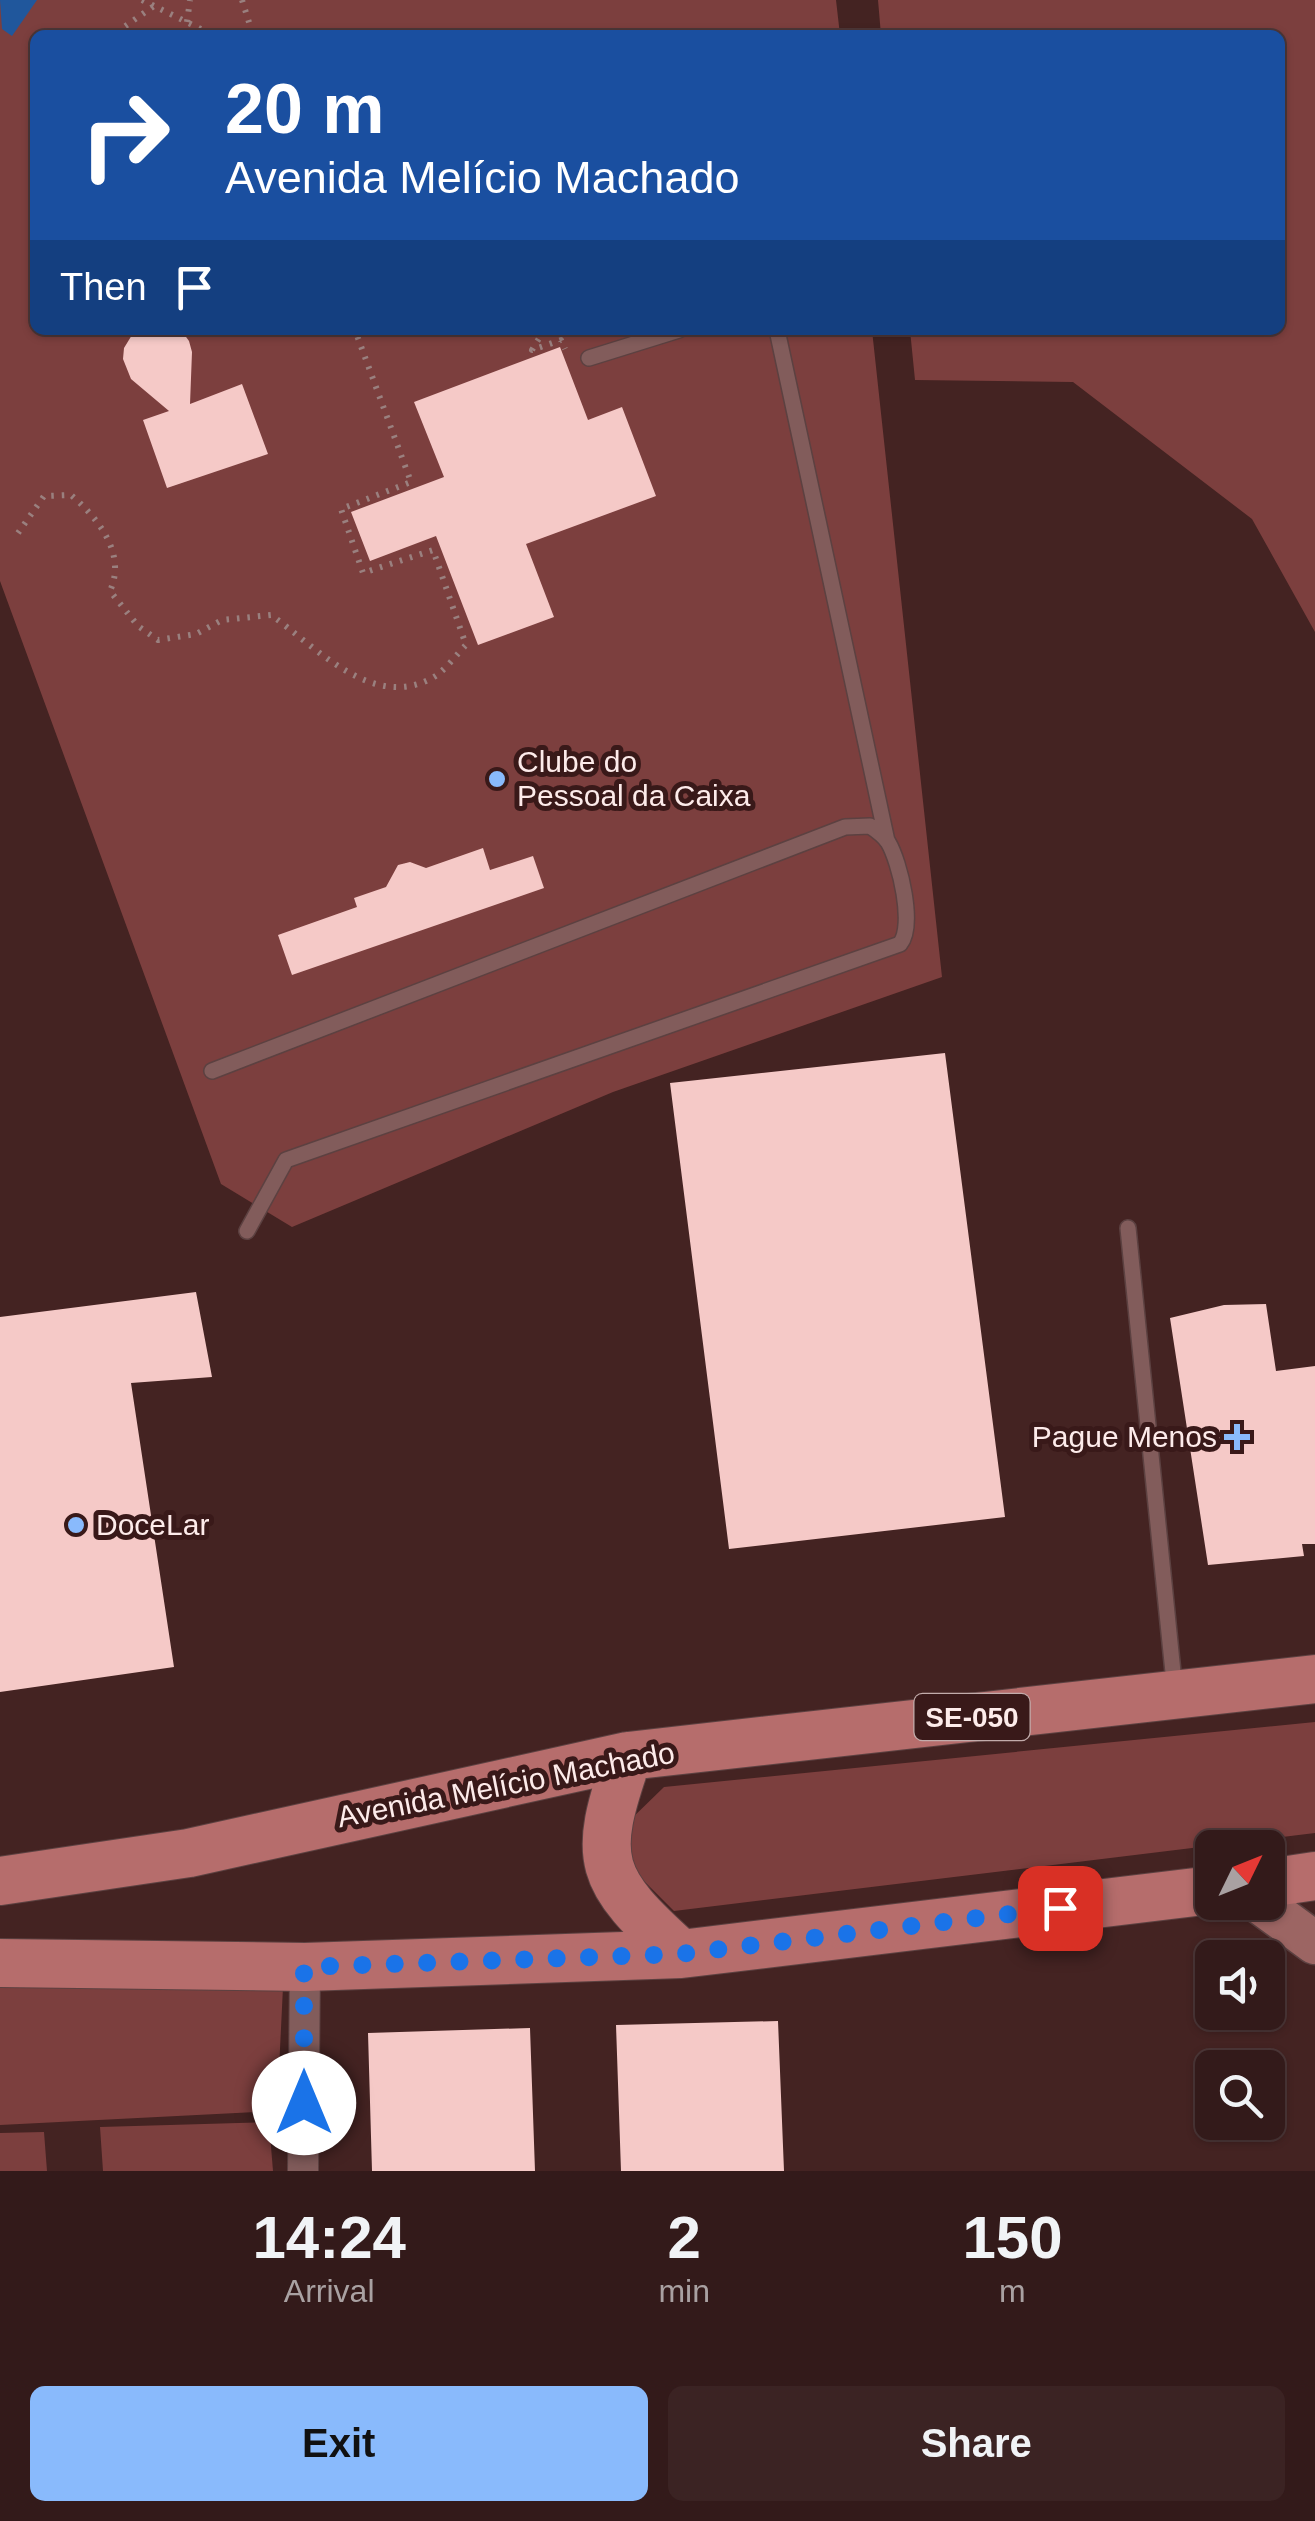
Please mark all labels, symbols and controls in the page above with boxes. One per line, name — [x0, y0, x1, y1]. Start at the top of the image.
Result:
icon: right — [60, 70, 190, 200]
text: 20 m — [225, 70, 385, 148]
text: Avenida Melício Machado — [225, 152, 739, 203]
icon: arrive — [167, 260, 222, 315]
text: Then — [60, 266, 147, 308]
place label: Clube do Pessoal da Caixa — [517, 745, 751, 812]
marker: Clube do Pessoal da Caixa — [486, 768, 508, 790]
place label: Pague Menos — [1032, 1420, 1217, 1453]
marker: Pague Menos — [1226, 1426, 1248, 1448]
place label: DoceLar — [96, 1508, 209, 1541]
marker: DoceLar — [65, 1514, 87, 1536]
road number: SE-050 — [914, 1694, 1030, 1740]
street label: Avenida Melício Machado — [334, 1736, 677, 1833]
north arrow — [1195, 1830, 1285, 1920]
map controls — [1195, 1830, 1285, 2140]
pin — [1018, 1866, 1103, 1951]
icon: arrive — [1033, 1881, 1088, 1936]
button: sound — [1195, 1940, 1285, 2030]
button: search — [1195, 2050, 1285, 2140]
position arrow — [252, 2051, 356, 2155]
text: 14:24 — [252, 2204, 406, 2271]
text: 2 — [667, 2204, 701, 2271]
text: 150 — [962, 2204, 1063, 2271]
text: Arrival — [284, 2273, 375, 2309]
text: min — [658, 2273, 710, 2309]
text: m — [999, 2273, 1026, 2309]
button: Exit — [30, 2386, 648, 2501]
button: Share — [668, 2386, 1285, 2501]

